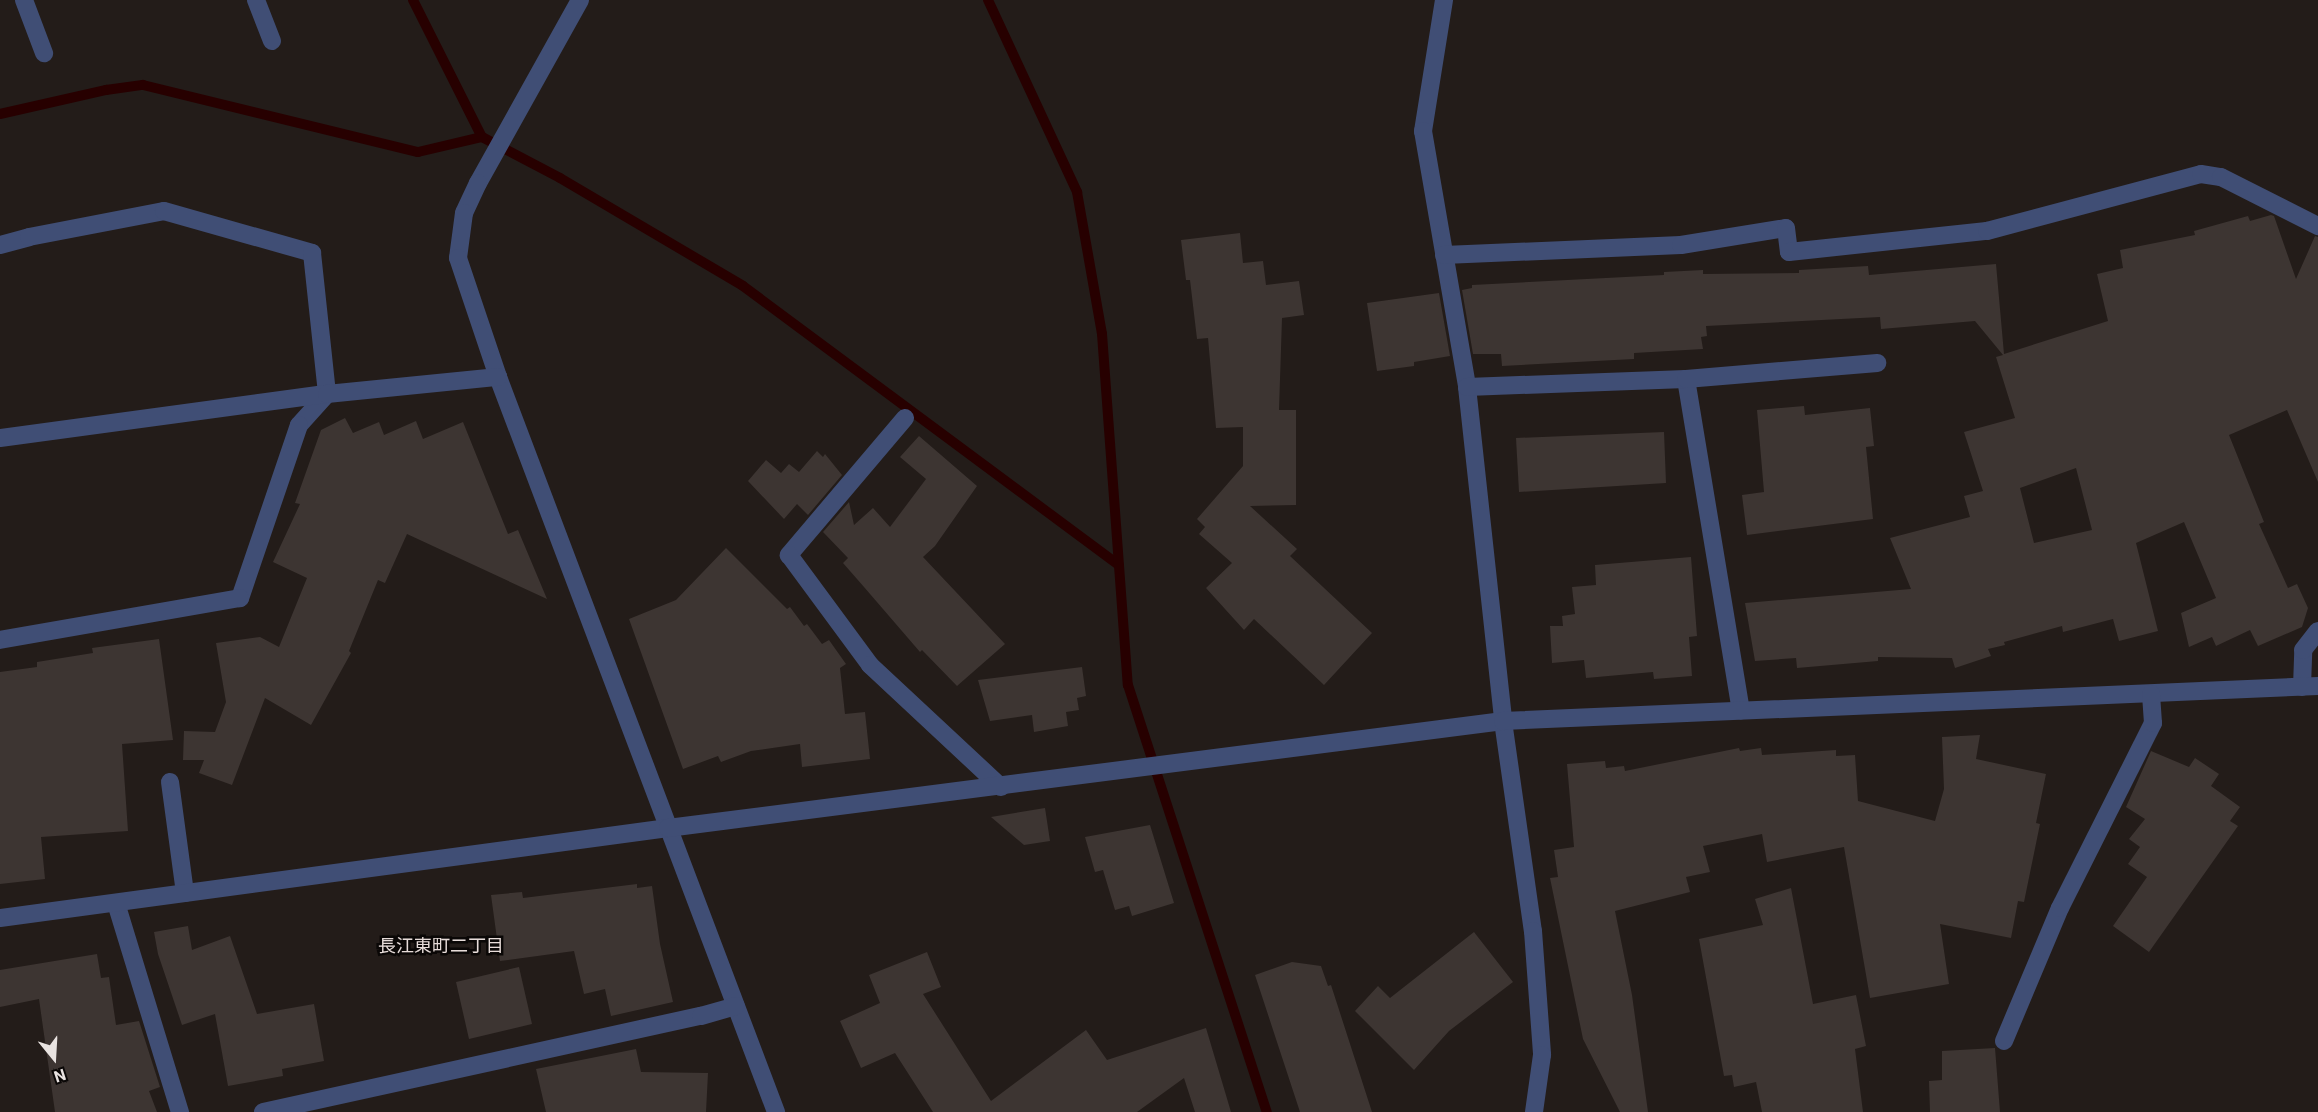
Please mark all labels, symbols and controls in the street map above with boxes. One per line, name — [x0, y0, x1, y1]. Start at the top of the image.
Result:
district label: 長江東町二丁目 — [378, 935, 504, 957]
north arrow — [24, 1028, 84, 1088]
text: N — [51, 1065, 68, 1086]

